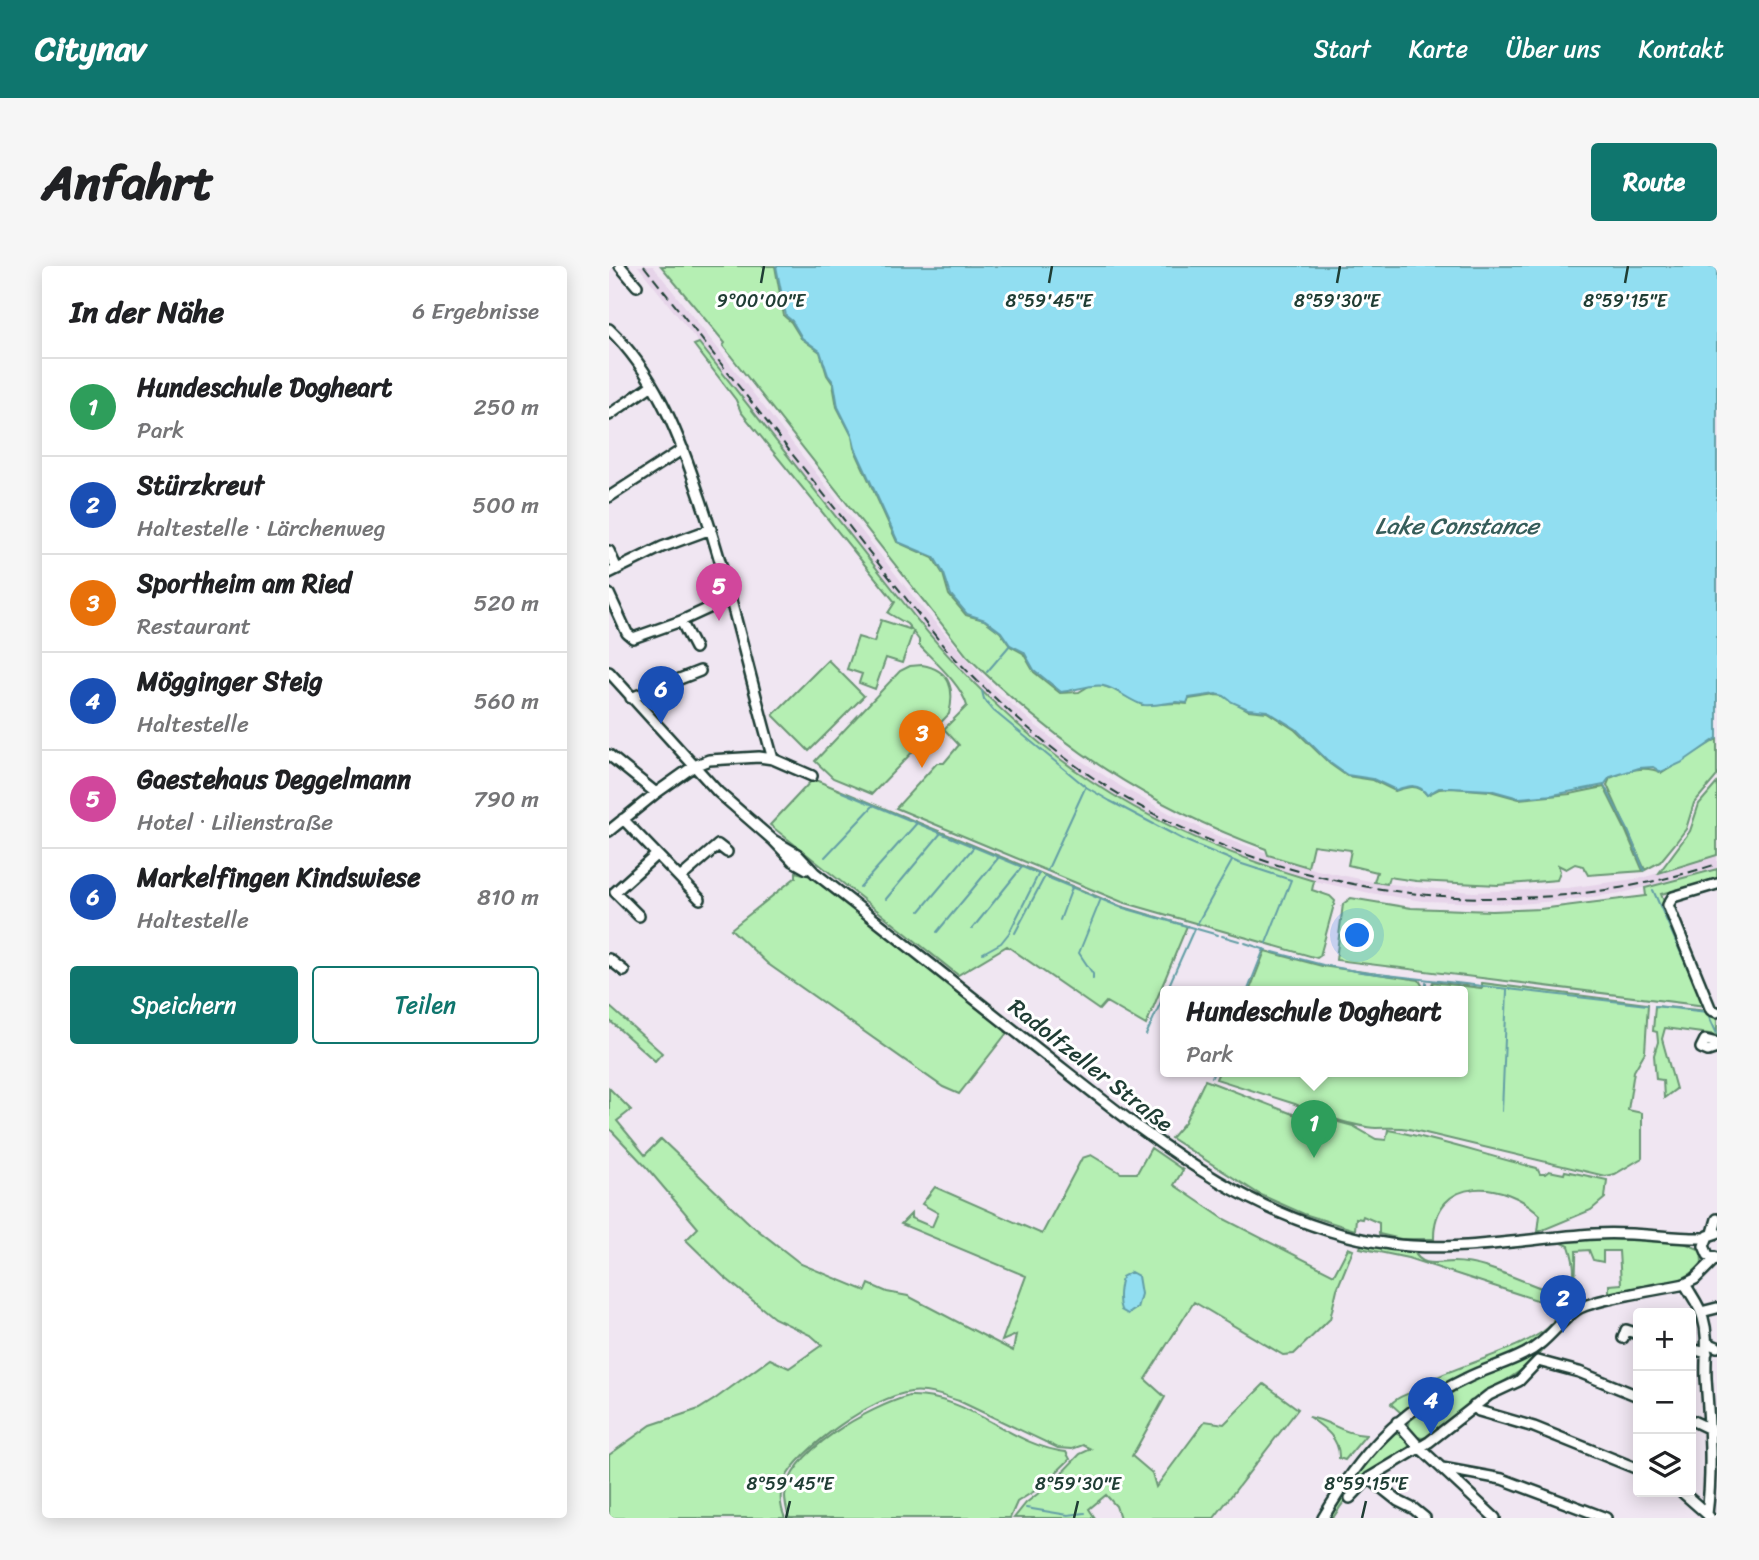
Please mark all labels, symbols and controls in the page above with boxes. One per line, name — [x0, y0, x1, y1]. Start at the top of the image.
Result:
text: Citynav — [35, 20, 146, 78]
text: Start — [1314, 28, 1371, 70]
text: Karte — [1409, 28, 1468, 70]
text: Über uns — [1506, 28, 1601, 70]
text: Kontakt — [1639, 28, 1724, 70]
text: Anfahrt — [42, 139, 214, 226]
button: Route — [1591, 143, 1717, 221]
text: In der Nähe — [70, 285, 224, 339]
text: 9°00'00"E — [717, 285, 806, 317]
text: 8°59'45"E — [1005, 285, 1094, 317]
text: 8°59'30"E — [1294, 285, 1381, 317]
text: 8°59'15"E — [1583, 285, 1668, 317]
text: 6 Ergebnisse — [412, 291, 539, 332]
text: Hundeschule Dogheart — [137, 364, 392, 410]
text: 1 — [88, 387, 98, 428]
text: 250 m — [473, 387, 539, 428]
text: Park — [137, 410, 184, 451]
text: Stürzkreut — [137, 462, 264, 508]
text: 2 — [86, 485, 100, 526]
text: 500 m — [472, 485, 539, 526]
water label: Lake Constance — [1375, 505, 1542, 547]
text: Haltestelle · Lärchenweg — [137, 508, 386, 549]
text: Sportheim am Ried — [137, 560, 351, 606]
pin: 5 — [696, 563, 742, 621]
text: 3 — [87, 583, 99, 624]
text: 520 m — [473, 583, 539, 624]
text: Restaurant — [137, 606, 251, 647]
text: Mögginger Steig — [137, 658, 323, 704]
pin: 6 — [638, 666, 684, 724]
text: 4 — [86, 681, 100, 722]
text: 560 m — [474, 681, 539, 722]
text: Haltestelle — [137, 704, 249, 745]
pin: 3 — [899, 710, 945, 768]
text: Gaestehaus Deggelmann — [137, 756, 411, 802]
text: 5 — [86, 779, 100, 820]
text: 790 m — [474, 779, 539, 820]
text: Hotel · Lilienstraße — [137, 802, 333, 843]
text: Markelfingen Kindswiese — [137, 854, 421, 900]
text: 6 — [86, 877, 100, 918]
text: 810 m — [477, 877, 539, 918]
text: Haltestelle — [137, 900, 249, 941]
your location — [1340, 918, 1374, 952]
button: Speichern — [70, 966, 298, 1044]
button: Teilen — [312, 966, 539, 1044]
popup — [1160, 986, 1468, 1077]
street label: Radolfzeller Straße — [999, 987, 1182, 1143]
text: Hundeschule Dogheart — [1186, 988, 1442, 1034]
text: Park — [1186, 1034, 1234, 1075]
pin: 1 — [1291, 1100, 1337, 1158]
pin: 2 — [1540, 1275, 1586, 1333]
map controls — [1633, 1308, 1696, 1497]
button: + — [1633, 1308, 1696, 1371]
button: − — [1633, 1371, 1696, 1434]
pin: 4 — [1408, 1377, 1454, 1435]
button: layers — [1633, 1434, 1696, 1497]
text: 8°59'45"E — [746, 1468, 835, 1500]
text: 8°59'30"E — [1035, 1468, 1122, 1500]
text: 8°59'15"E — [1324, 1468, 1409, 1500]

